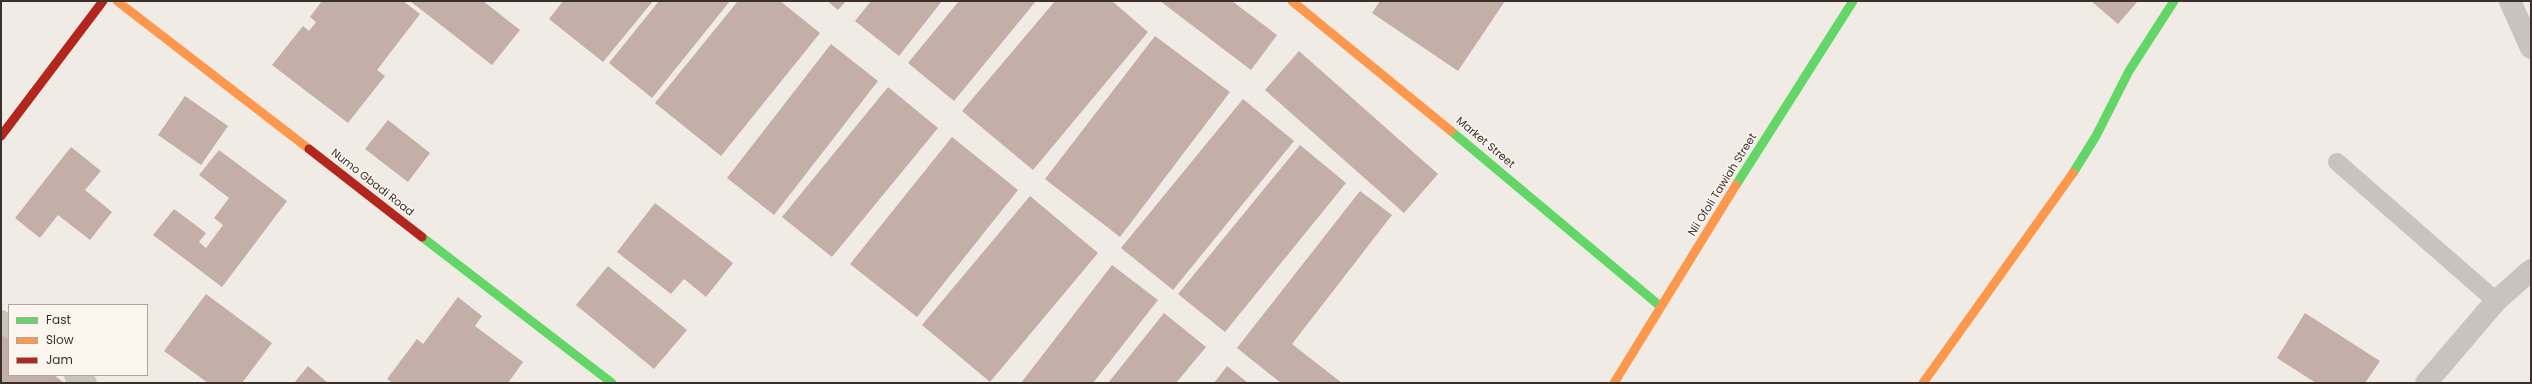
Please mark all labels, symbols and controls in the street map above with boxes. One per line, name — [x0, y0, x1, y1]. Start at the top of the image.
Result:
street label: Market Street — [1453, 115, 1517, 171]
street label: Nii Ofoli Tawiah Street — [1686, 131, 1760, 239]
street label: Numo Gbadi Road — [328, 147, 416, 219]
legend — [8, 304, 148, 376]
text: Fast — [46, 311, 71, 328]
text: Slow — [46, 331, 74, 348]
text: Jam — [46, 351, 73, 368]

